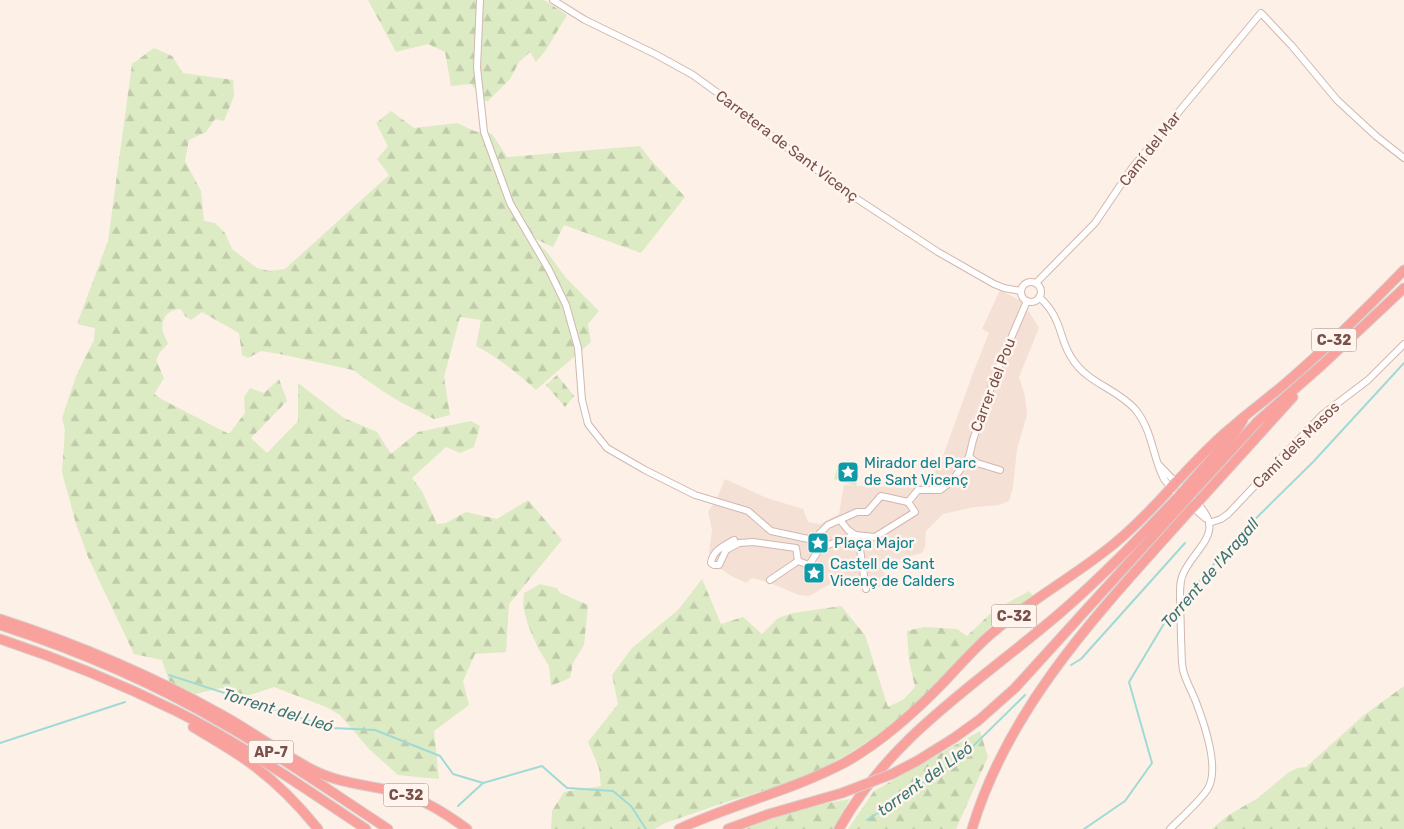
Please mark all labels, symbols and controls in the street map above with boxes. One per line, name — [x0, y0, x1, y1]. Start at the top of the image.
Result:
street label: Carretera de Sant Vicenç — [712, 86, 862, 206]
street label: Camí del Mar — [1115, 108, 1185, 190]
road number: C-32 — [1312, 328, 1356, 352]
street label: Carrer del Pou — [967, 336, 1019, 434]
street label: Camí dels Masos — [1249, 398, 1343, 492]
place label: Mirador del Parc de Sant Vicenç — [864, 454, 976, 489]
place icon: Mirador del Parc de Sant Vicenç — [836, 460, 860, 484]
water label: Torrent de l'Aragall — [1157, 513, 1264, 632]
place icon: Plaça Major — [806, 531, 830, 555]
place label: Plaça Major — [834, 534, 915, 552]
place label: Castell de Sant Vicenç de Calders — [830, 555, 955, 590]
place icon: Castell de Sant Vicenç de Calders — [802, 561, 826, 585]
road number: C-32 — [992, 604, 1036, 628]
water label: Torrent del Lleó — [220, 684, 336, 736]
water label: torrent del Lleó — [874, 738, 976, 820]
road number: AP-7 — [248, 740, 294, 764]
road number: C-32 — [384, 784, 428, 806]

